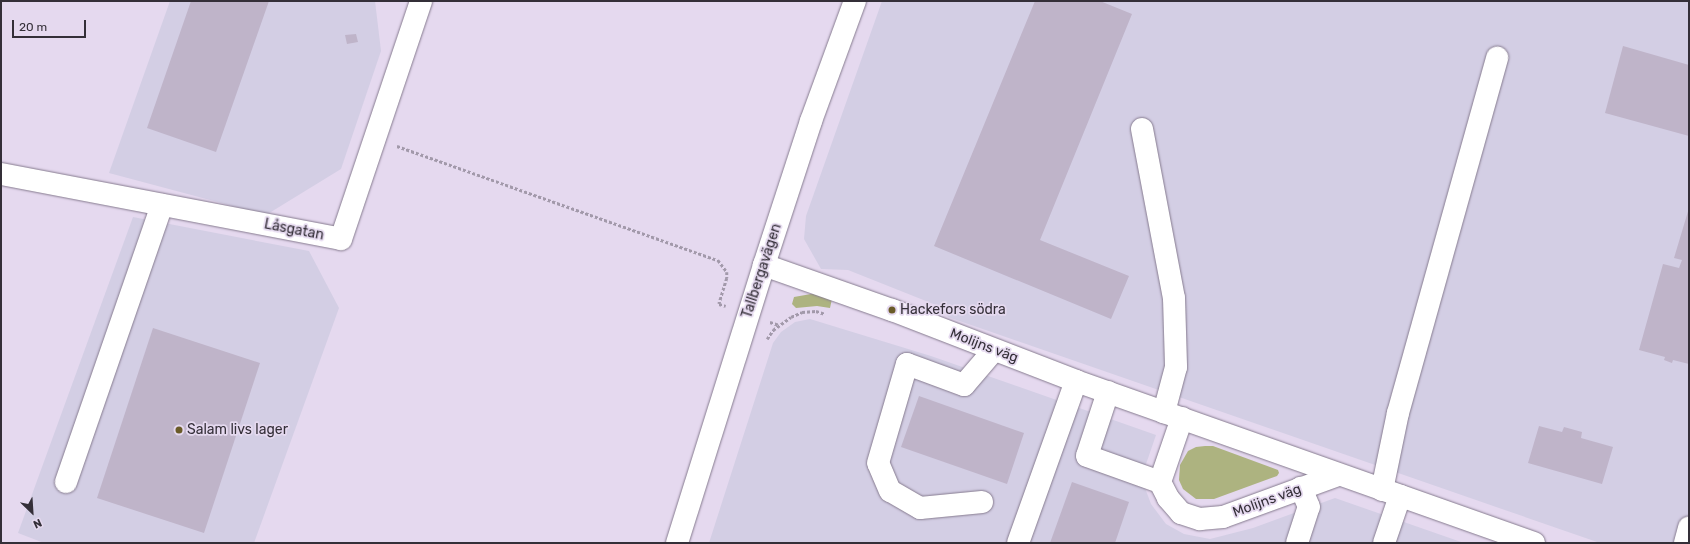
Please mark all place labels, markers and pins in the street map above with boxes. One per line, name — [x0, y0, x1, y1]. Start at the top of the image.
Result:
place label: Hackefors södra — [900, 302, 1006, 318]
marker: Hackefors södra — [887, 305, 897, 315]
place label: Salam livs lager — [187, 422, 288, 438]
marker: Salam livs lager — [174, 425, 184, 435]

